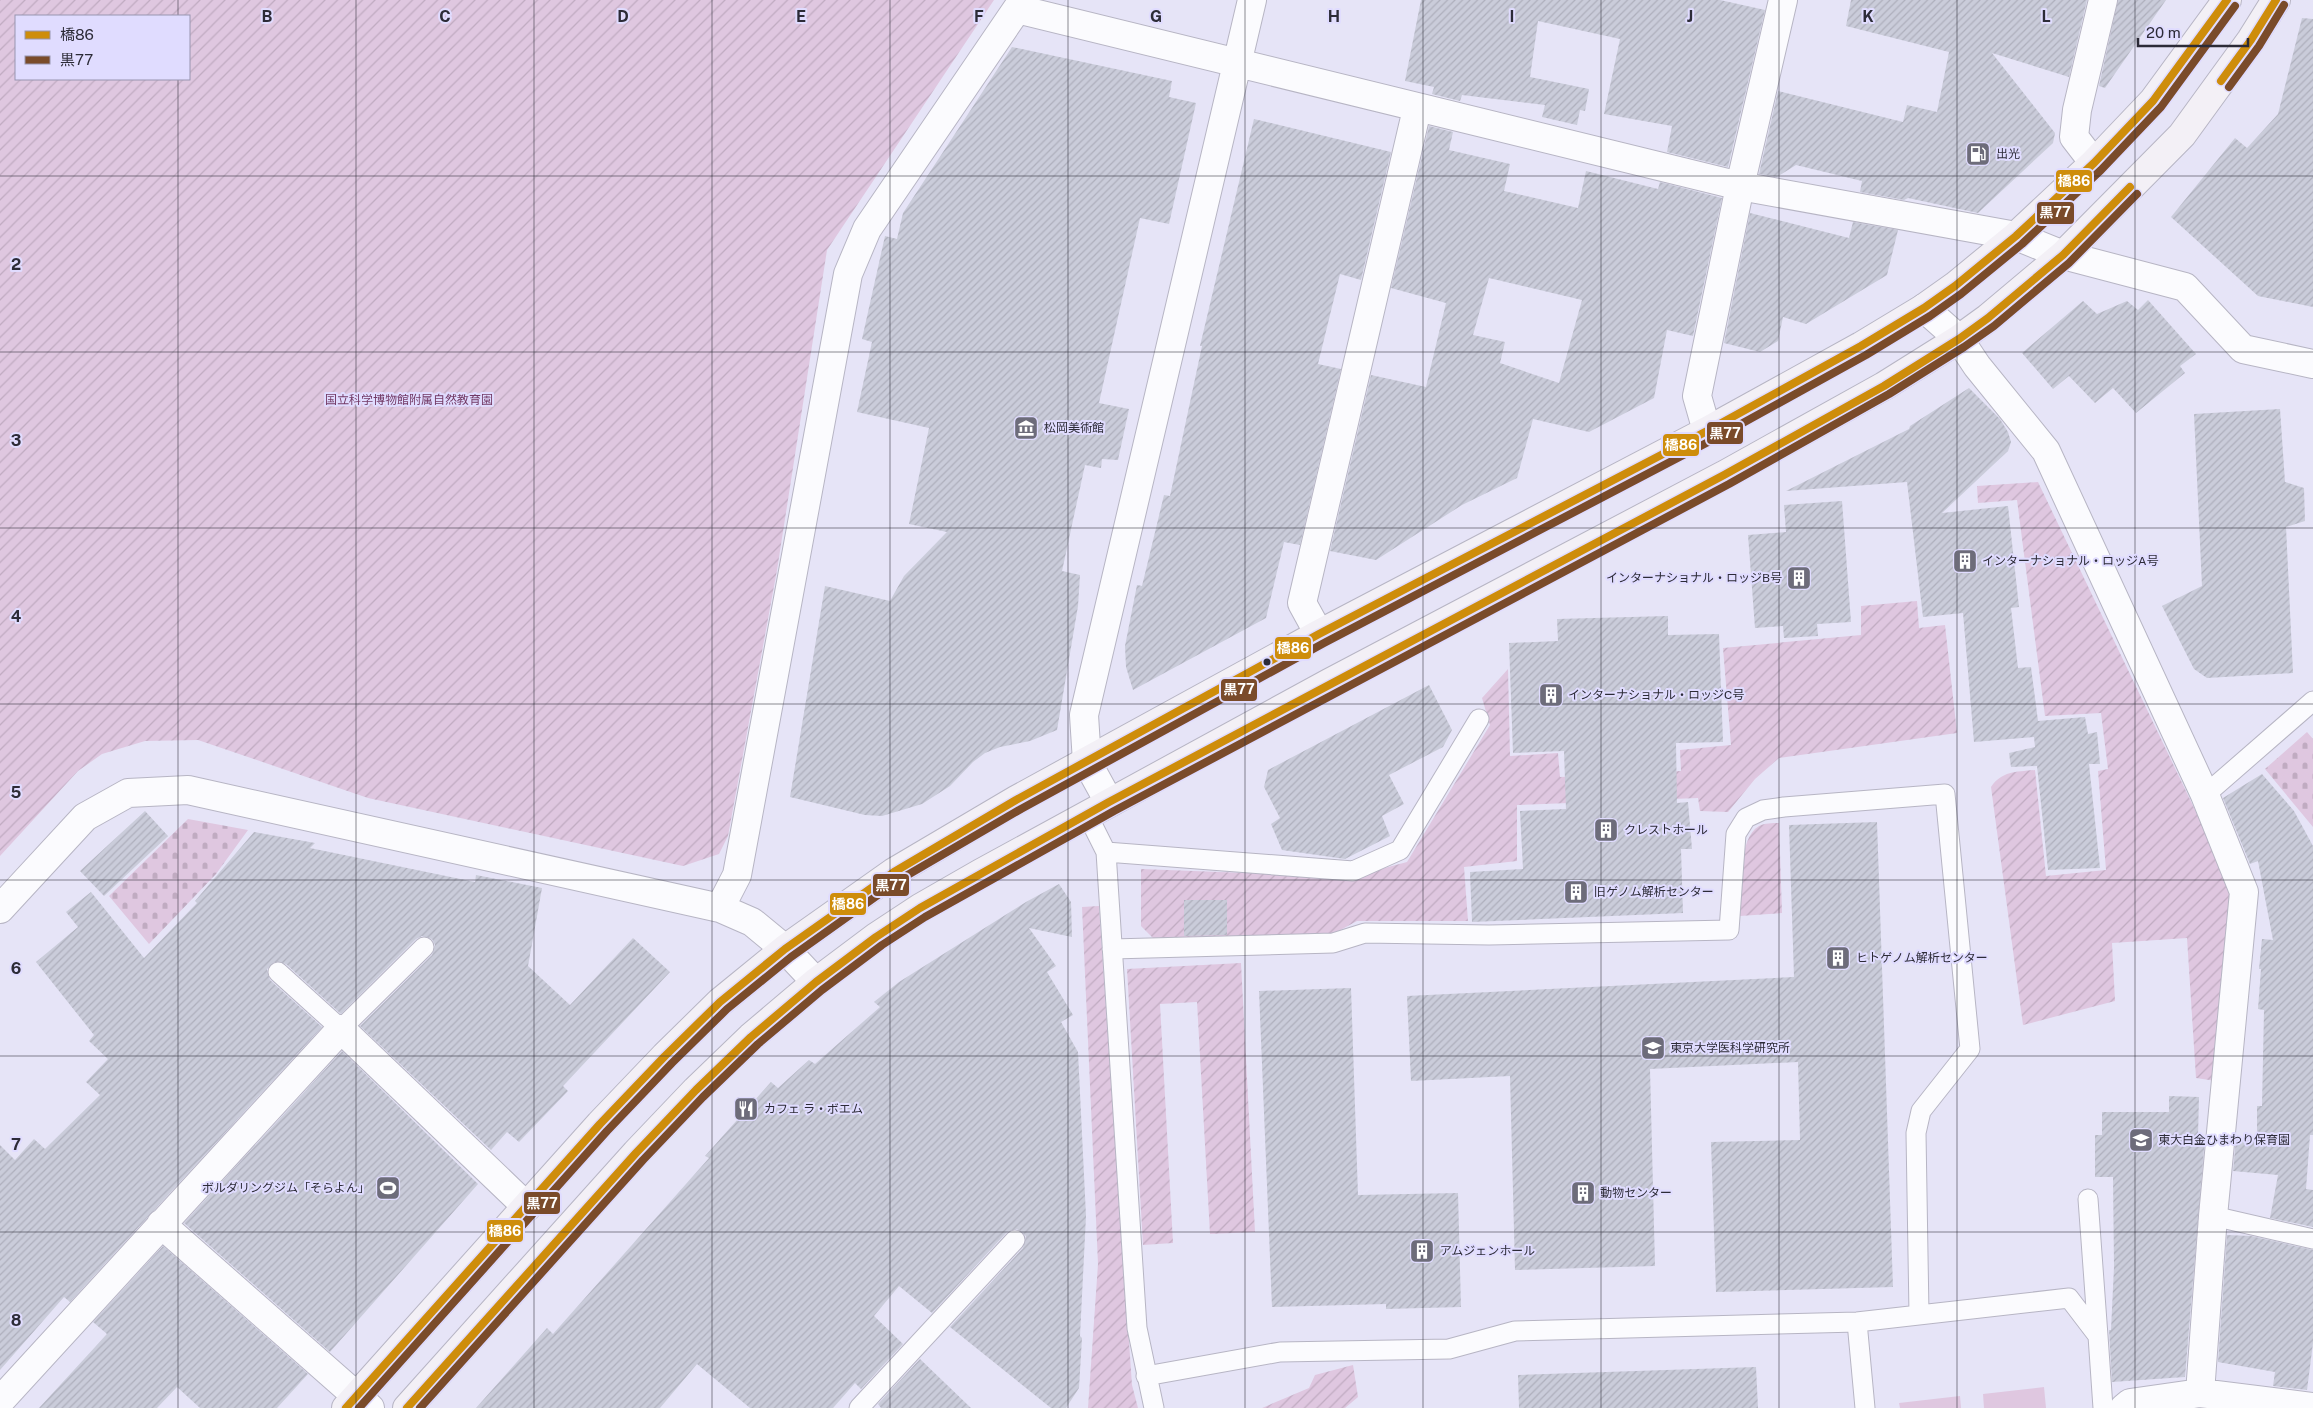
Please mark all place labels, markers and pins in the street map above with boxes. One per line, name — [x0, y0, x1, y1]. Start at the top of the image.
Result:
fuel station icon: 出光 — [1965, 141, 1991, 167]
place label: 出光 — [1996, 147, 2020, 161]
museum icon: 松岡美術館 — [1013, 415, 1039, 441]
place label: 松岡美術館 — [1044, 421, 1104, 435]
building icon: インターナショナル・ロッジA号 — [1952, 548, 1978, 574]
place label: インターナショナル・ロッジA号 — [1982, 554, 2159, 568]
building icon: インターナショナル・ロッジB号 — [1786, 565, 1812, 591]
place label: インターナショナル・ロッジB号 — [1606, 571, 1782, 585]
unlabelled marker — [1262, 657, 1272, 667]
building icon: インターナショナル・ロッジC号 — [1538, 682, 1564, 708]
place label: インターナショナル・ロッジC号 — [1568, 688, 1744, 702]
building icon: クレストホール — [1593, 817, 1619, 843]
place label: クレストホール — [1624, 823, 1708, 837]
building icon: 旧ゲノム解析センター — [1563, 879, 1589, 905]
place label: 旧ゲノム解析センター — [1594, 885, 1714, 899]
building icon: ヒトゲノム解析センター — [1825, 945, 1851, 971]
place label: ヒトゲノム解析センター — [1856, 951, 1988, 965]
school or university icon: 東京大学医科学研究所 — [1640, 1035, 1666, 1061]
place label: 東京大学医科学研究所 — [1670, 1041, 1790, 1055]
restaurant icon: カフェ ラ・ボエム — [733, 1096, 759, 1122]
place label: カフェ ラ・ボエム — [764, 1102, 863, 1116]
school or university icon: 東大白金ひまわり保育園 — [2128, 1127, 2154, 1153]
place label: 東大白金ひまわり保育園 — [2158, 1133, 2290, 1147]
sports icon: ボルダリングジム「そらよん」 — [375, 1175, 401, 1201]
building icon: 動物センター — [1570, 1180, 1596, 1206]
place label: ボルダリングジム「そらよん」 — [202, 1181, 370, 1195]
place label: 動物センター — [1600, 1186, 1672, 1200]
building icon: アムジェンホール — [1409, 1238, 1435, 1264]
place label: アムジェンホール — [1440, 1244, 1535, 1258]

